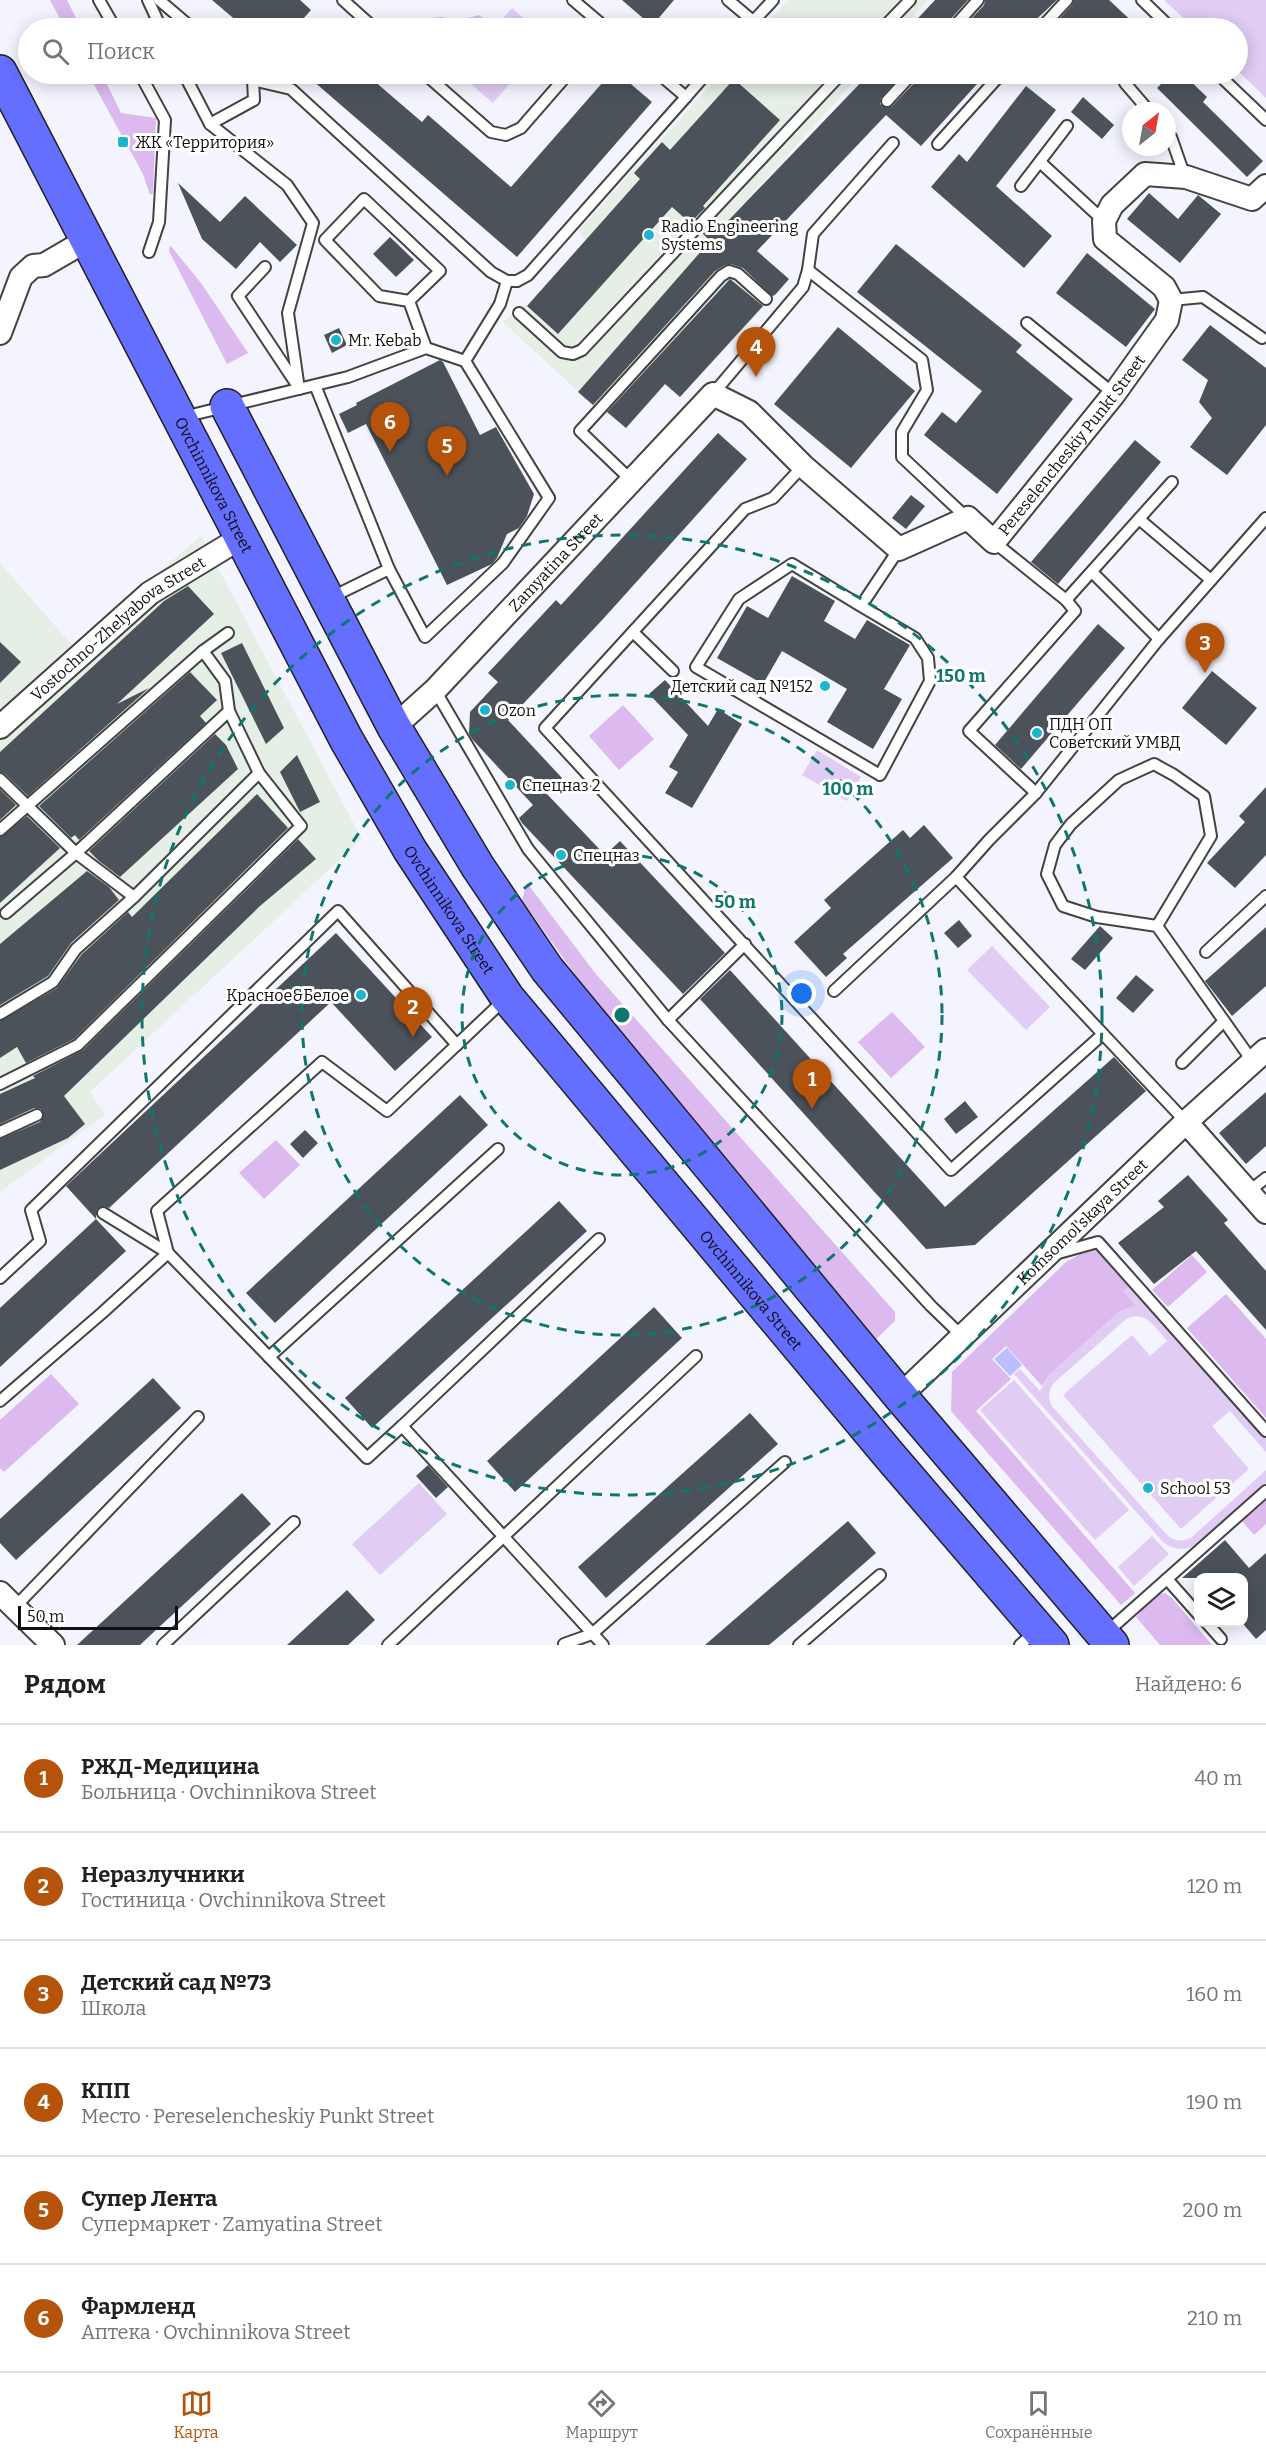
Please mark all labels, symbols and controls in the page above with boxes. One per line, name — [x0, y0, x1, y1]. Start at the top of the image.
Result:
search box — [18, 18, 1248, 84]
icon: search — [39, 35, 72, 68]
text: Поиск — [87, 38, 155, 65]
north arrow — [1122, 102, 1176, 156]
place label: ЖК «Территория» — [135, 133, 274, 152]
marker: ЖК «Территория» — [116, 135, 130, 149]
place label: Radio Engineering Systems — [661, 217, 798, 254]
marker: Radio Engineering Systems — [642, 228, 656, 242]
pin: 4 — [736, 328, 776, 377]
place label: Mr. Kebab — [348, 331, 422, 350]
marker: Mr. Kebab — [329, 333, 343, 347]
street label: Pereselencheskiy Punkt Street — [994, 351, 1149, 539]
pin: 6 — [370, 402, 410, 452]
street label: Ovchinnikova Street — [171, 414, 257, 556]
pin: 5 — [428, 426, 466, 476]
street label: Zamyatina Street — [505, 509, 607, 615]
street label: Vostochno-Zhelyabova Street — [27, 553, 209, 705]
pin: 3 — [1186, 624, 1224, 673]
text: 150 m — [936, 665, 986, 687]
place label: Детский сад №152 — [671, 677, 813, 696]
marker: Детский сад №152 — [818, 679, 832, 693]
place label: Ozon — [497, 701, 536, 720]
marker: Ozon — [478, 703, 492, 717]
place label: ПДН ОП Советский УМВД — [1049, 715, 1181, 752]
marker: ПДН ОП Советский УМВД — [1030, 726, 1044, 740]
place label: Спецназ 2 — [522, 776, 601, 795]
marker: Спецназ 2 — [503, 778, 517, 792]
text: 100 m — [822, 778, 874, 800]
street label: Ovchinnikova Street — [400, 842, 498, 978]
place label: Спецназ — [573, 846, 640, 865]
marker: Спецназ — [554, 848, 568, 862]
text: 50 m — [714, 891, 756, 913]
your location — [787, 979, 816, 1008]
place label: Красное&Белое — [226, 986, 349, 1005]
marker: Красное&Белое — [354, 988, 368, 1002]
pin: 2 — [394, 988, 432, 1037]
centre of rings — [612, 1005, 632, 1025]
pin: 1 — [792, 1060, 832, 1109]
street label: Komsomol'skaya Street — [1013, 1155, 1152, 1289]
street label: Ovchinnikova Street — [695, 1226, 806, 1354]
place label: School 53 — [1160, 1479, 1231, 1498]
marker: School 53 — [1141, 1481, 1155, 1495]
map controls — [1194, 1573, 1248, 1627]
button: layers — [1194, 1573, 1248, 1627]
scale bar — [18, 1603, 178, 1630]
text: 50 m — [27, 1607, 64, 1626]
text: Рядом — [24, 1669, 106, 1700]
text: Найдено: 6 — [1135, 1672, 1242, 1696]
text: РЖД-Медицина — [81, 1753, 259, 1780]
text: 1 — [39, 1766, 48, 1790]
text: 40 m — [1194, 1766, 1242, 1790]
text: Больница · Ovchinnikova Street — [81, 1780, 377, 1804]
text: Неразлучники — [81, 1861, 244, 1888]
text: 2 — [38, 1874, 49, 1898]
text: 120 m — [1187, 1874, 1242, 1898]
text: Гостиница · Ovchinnikova Street — [81, 1888, 386, 1912]
text: Детский сад №73 — [81, 1969, 271, 1996]
text: 3 — [38, 1982, 49, 2006]
text: 160 m — [1186, 1982, 1242, 2006]
text: Школа — [81, 1996, 147, 2020]
text: КПП — [81, 2077, 130, 2104]
text: 4 — [37, 2090, 50, 2114]
text: 190 m — [1186, 2090, 1242, 2114]
text: Место · Pereselencheskiy Punkt Street — [81, 2104, 434, 2128]
text: Супер Лента — [81, 2185, 217, 2212]
text: 5 — [38, 2198, 49, 2222]
text: 200 m — [1182, 2198, 1242, 2222]
text: Супермаркет · Zamyatina Street — [81, 2212, 382, 2236]
text: Фармленд — [81, 2293, 195, 2320]
text: 6 — [38, 2306, 49, 2330]
text: 210 m — [1187, 2306, 1242, 2330]
text: Аптека · Ovchinnikova Street — [81, 2320, 351, 2344]
tab: Карта — [173, 2387, 219, 2442]
tab: Маршрут — [566, 2387, 638, 2442]
tab: Сохранённые — [985, 2387, 1093, 2442]

